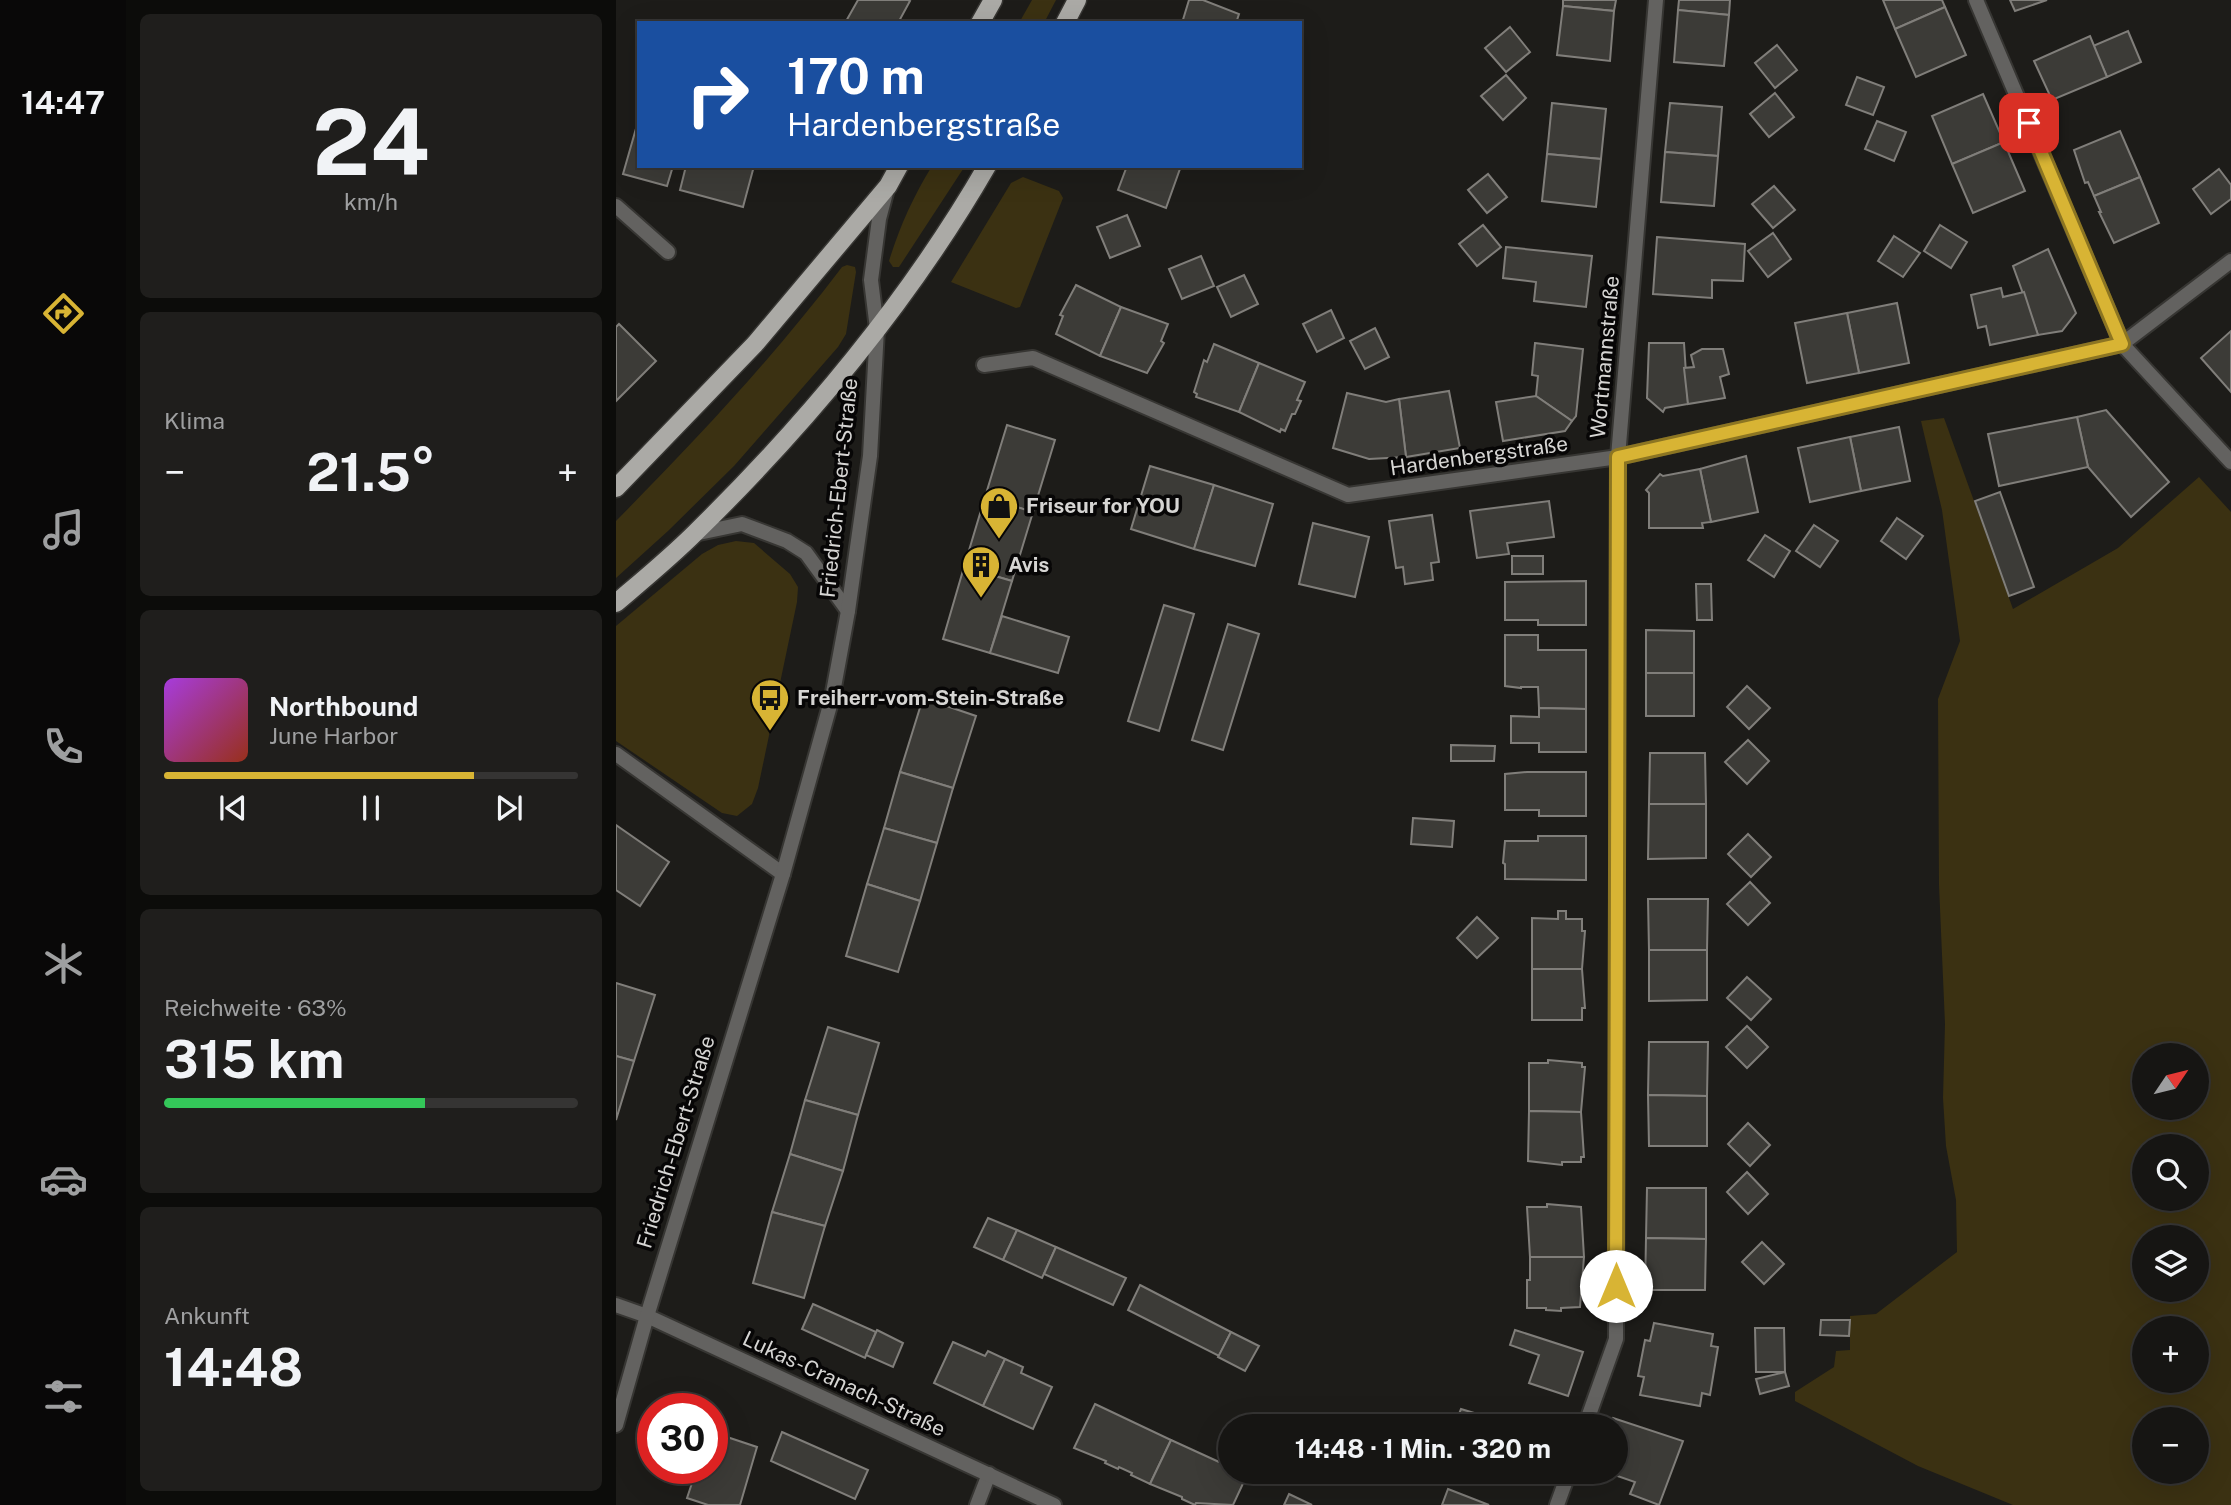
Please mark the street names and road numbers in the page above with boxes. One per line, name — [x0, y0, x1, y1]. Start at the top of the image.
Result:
street label: Wortmannstraße — [1585, 275, 1624, 439]
street label: Friedrich-Ebert-Straße — [815, 377, 862, 599]
street label: Hardenbergstraße — [1388, 431, 1570, 480]
street label: Friedrich-Ebert-Straße — [631, 1033, 720, 1251]
street label: Lukas-Cranach-Straße — [739, 1326, 950, 1442]

